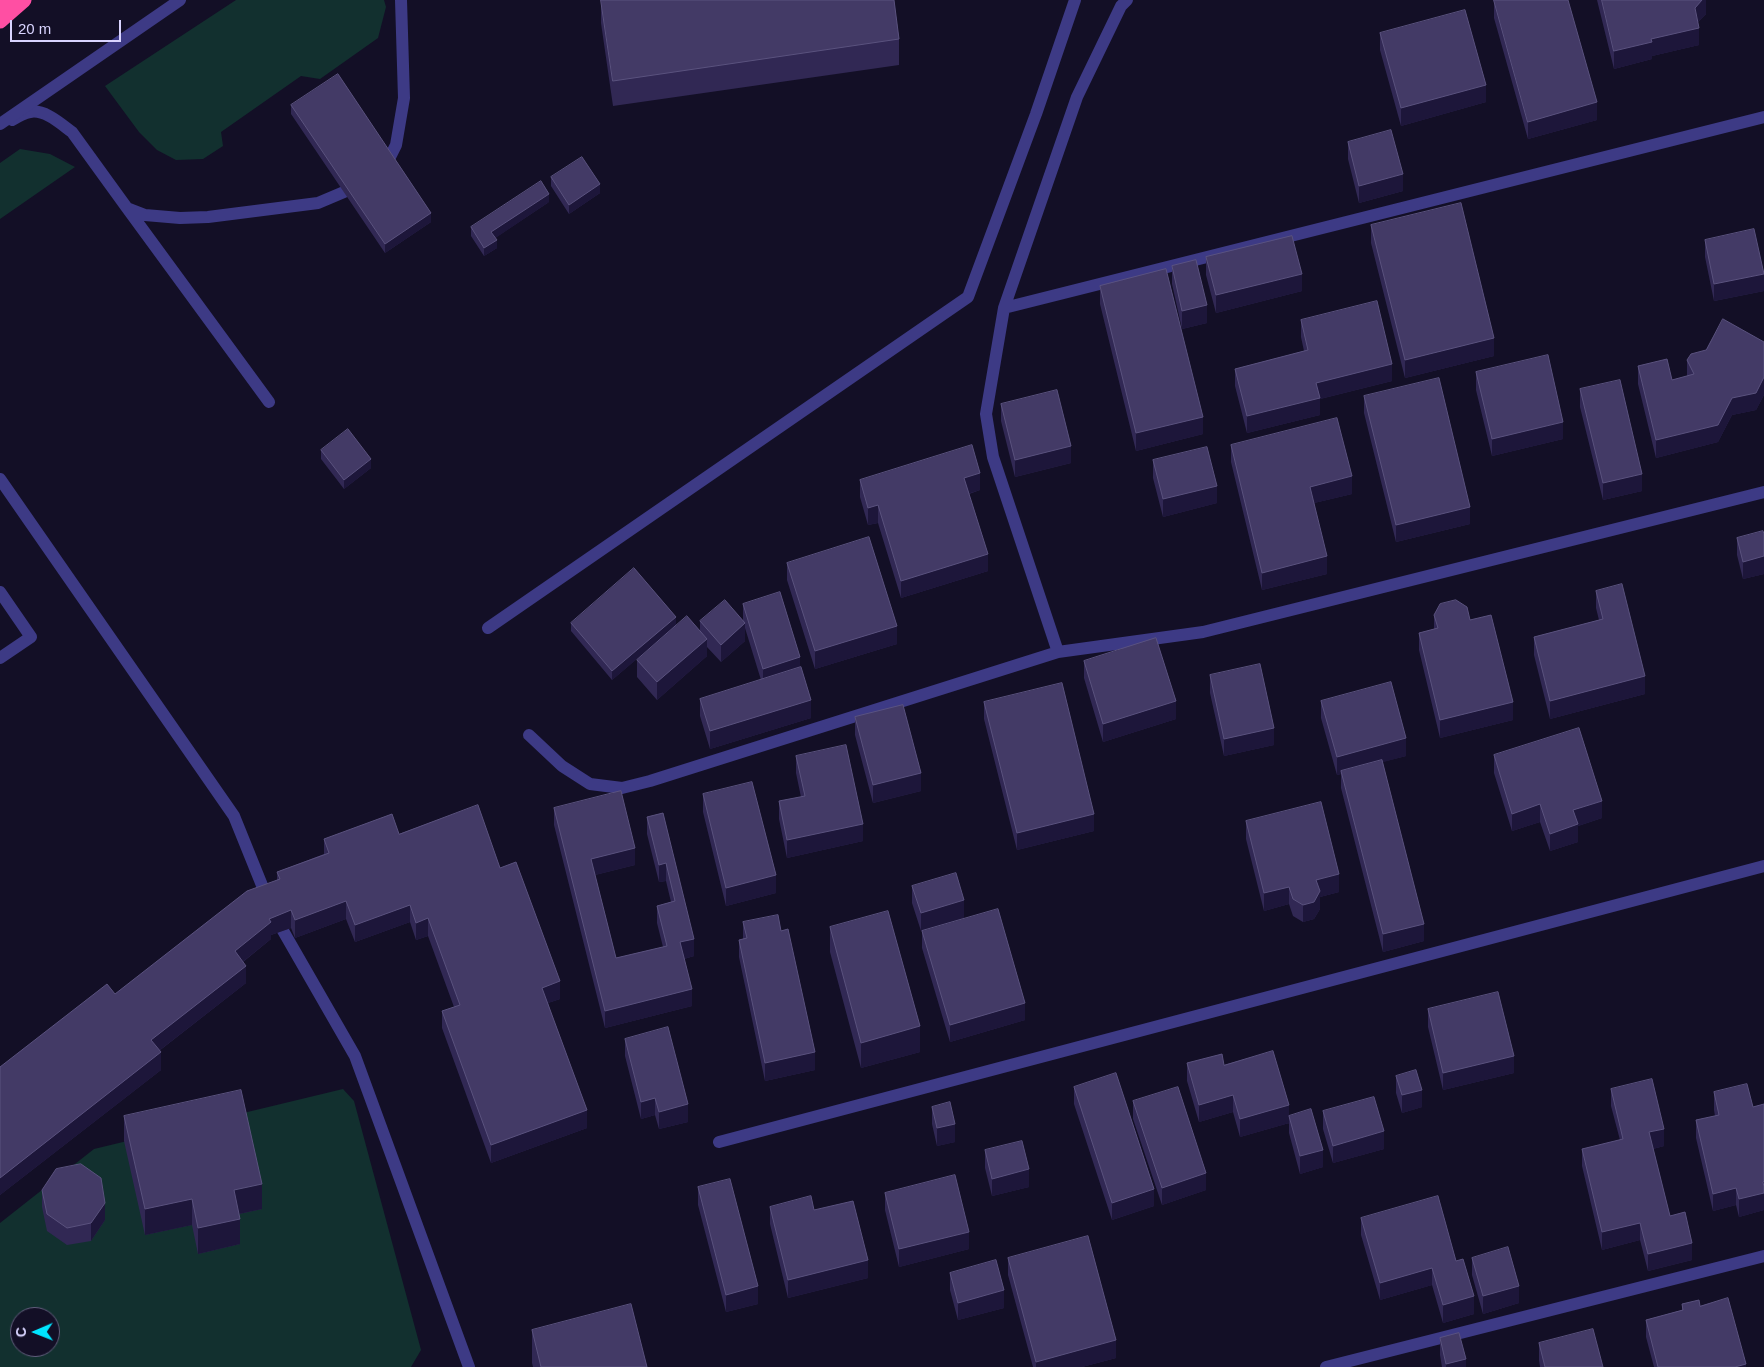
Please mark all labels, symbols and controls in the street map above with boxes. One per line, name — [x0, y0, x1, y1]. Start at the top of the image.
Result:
scale bar — [12, 10, 124, 42]
text: 20 m — [18, 20, 51, 37]
north arrow — [10, 1307, 60, 1357]
text: С — [13, 1327, 29, 1337]

